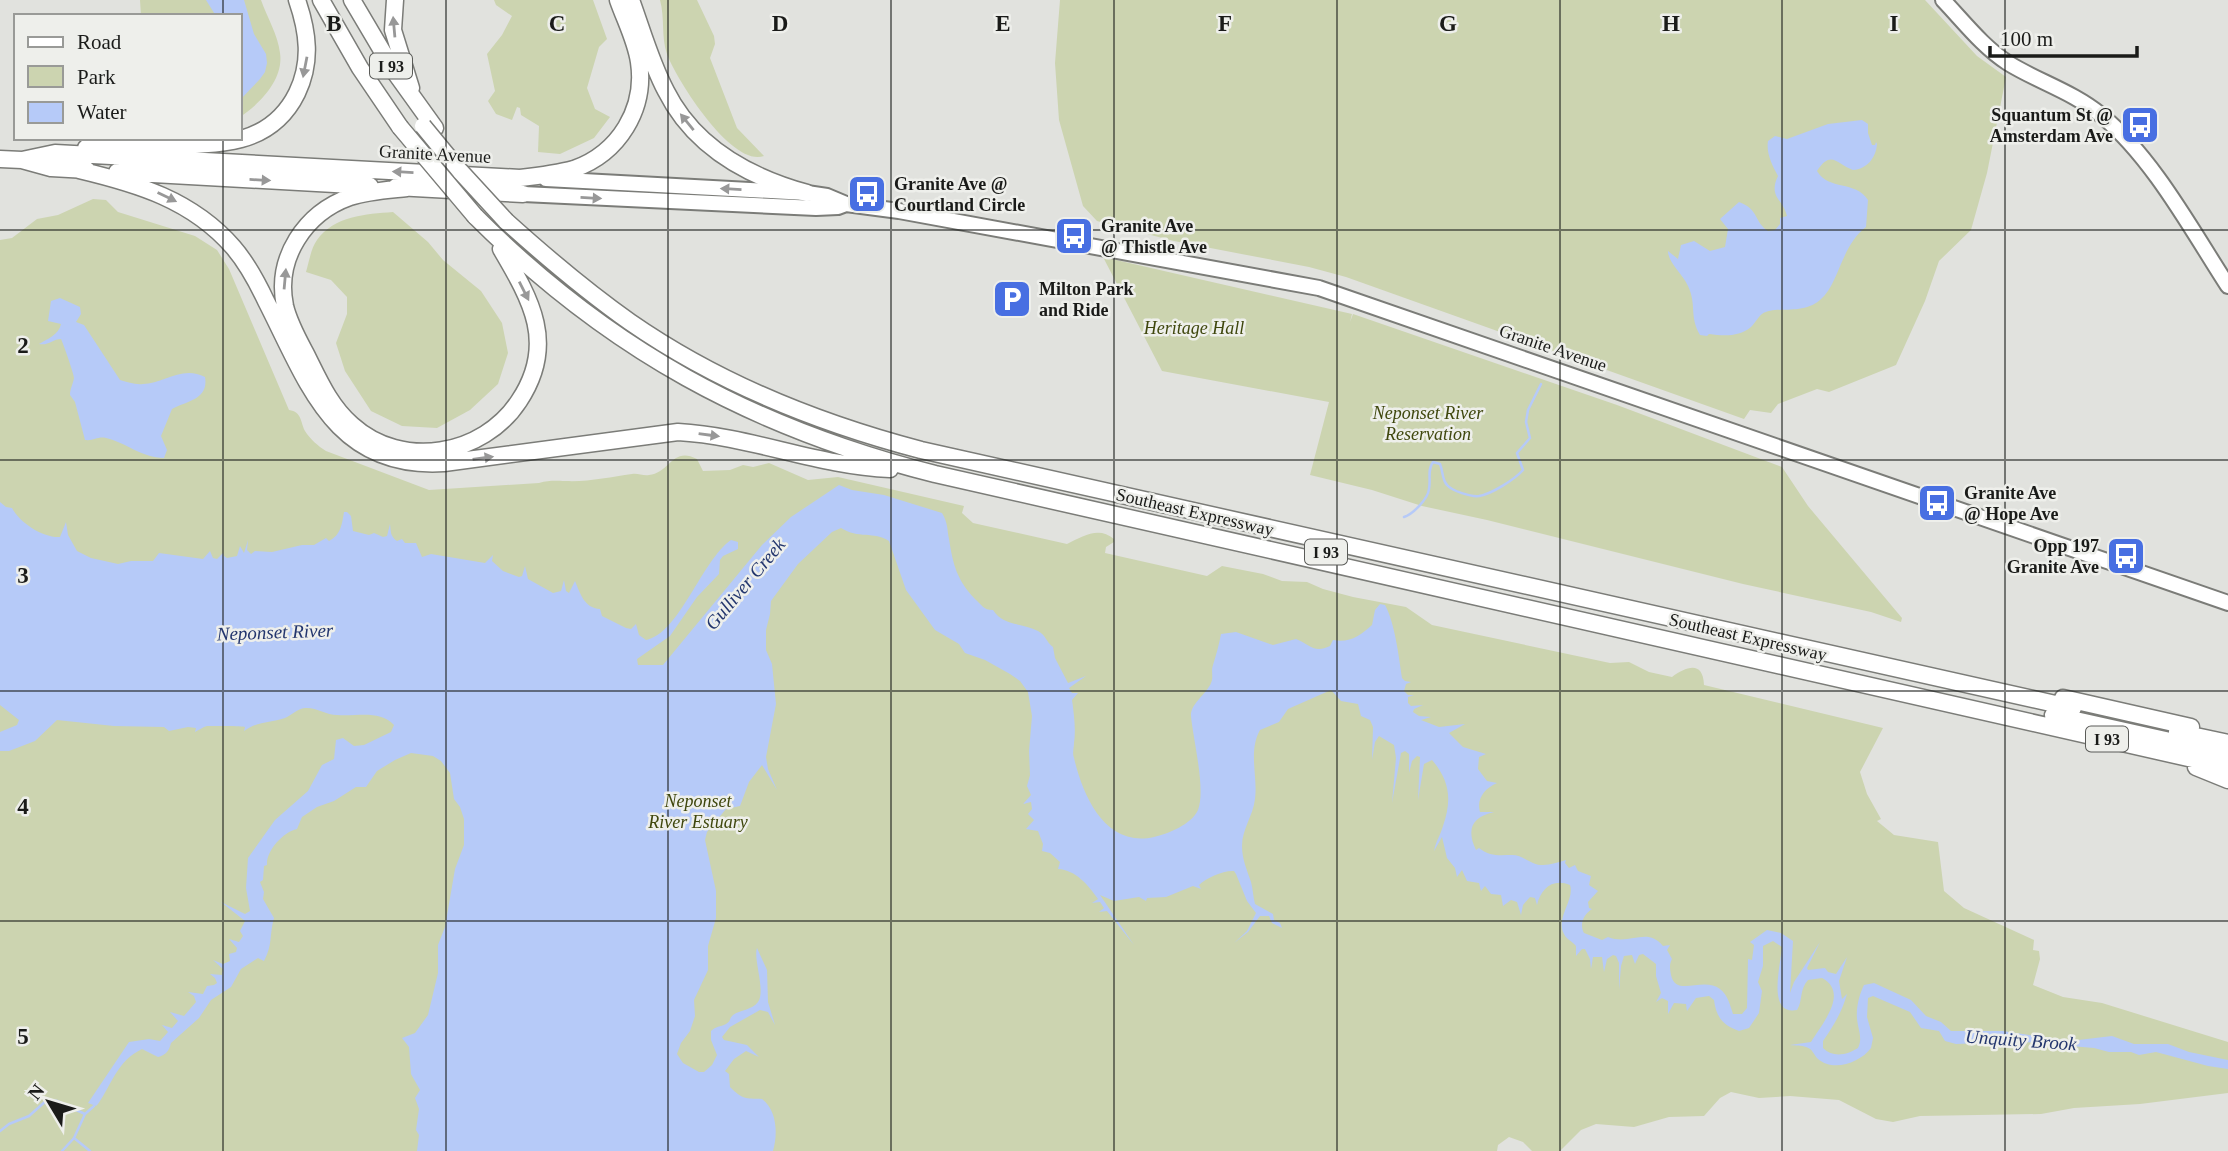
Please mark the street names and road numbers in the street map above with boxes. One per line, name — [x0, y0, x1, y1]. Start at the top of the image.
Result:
road number: I 93 — [370, 54, 412, 78]
street label: Granite Avenue — [378, 141, 492, 167]
street label: Granite Avenue — [1497, 320, 1609, 376]
street label: Southeast Expressway — [1114, 484, 1276, 540]
road number: I 93 — [1305, 540, 1347, 565]
street label: Southeast Expressway — [1667, 609, 1829, 665]
road number: I 93 — [2086, 726, 2128, 752]

